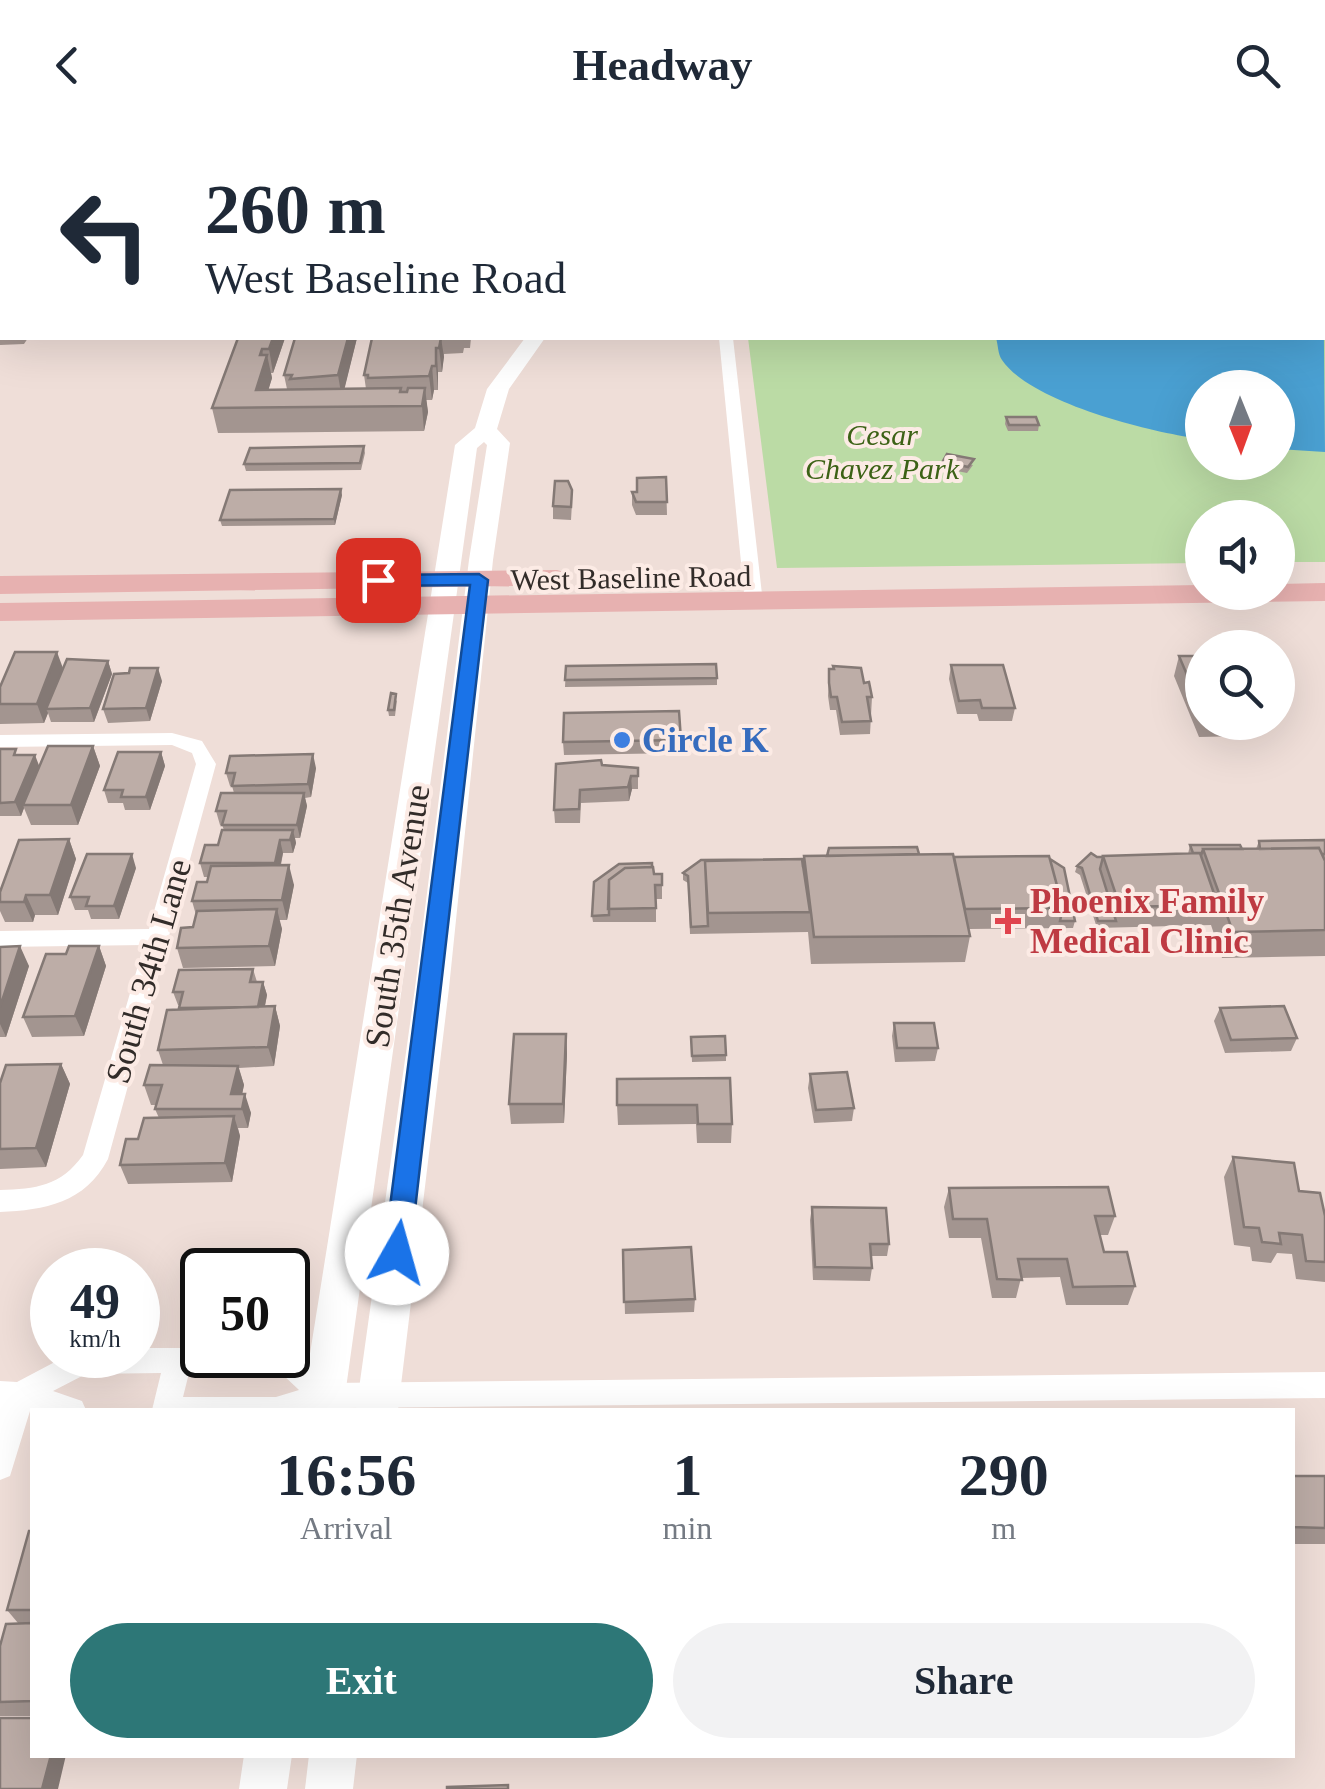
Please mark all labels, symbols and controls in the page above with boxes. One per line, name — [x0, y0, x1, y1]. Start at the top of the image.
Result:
icon: back — [40, 38, 95, 93]
icon: search — [1230, 38, 1285, 93]
text: Headway — [573, 40, 753, 90]
icon: left — [40, 170, 170, 300]
text: 260 m — [205, 171, 386, 248]
text: West Baseline Road — [205, 253, 566, 303]
north arrow — [1185, 370, 1295, 480]
map controls — [1185, 370, 1295, 740]
park label: Cesar Chavez Park — [805, 418, 960, 485]
button: sound — [1185, 500, 1295, 610]
pin — [336, 538, 421, 623]
icon: arrive — [351, 553, 406, 608]
street label: West Baseline Road — [510, 559, 752, 596]
button: search — [1185, 630, 1295, 740]
place label: Circle K — [642, 721, 769, 760]
marker: Circle K — [611, 729, 633, 751]
street label: South 35th Avenue — [357, 782, 438, 1050]
street label: South 34th Lane — [98, 855, 199, 1088]
place label: Phoenix Family Medical Clinic — [1030, 882, 1265, 961]
marker: Phoenix Family Medical Clinic — [995, 908, 1021, 934]
position arrow — [345, 1201, 449, 1305]
speed limit sign: 50 — [180, 1248, 310, 1378]
text: 49 — [70, 1273, 120, 1329]
text: km/h — [69, 1325, 121, 1352]
text: 16:56 — [276, 1442, 416, 1508]
text: 1 — [672, 1442, 702, 1508]
text: 290 — [959, 1442, 1049, 1508]
text: Arrival — [300, 1510, 392, 1546]
text: min — [663, 1510, 712, 1546]
text: m — [991, 1510, 1016, 1546]
button: Exit — [70, 1623, 653, 1738]
button: Share — [673, 1623, 1255, 1738]

